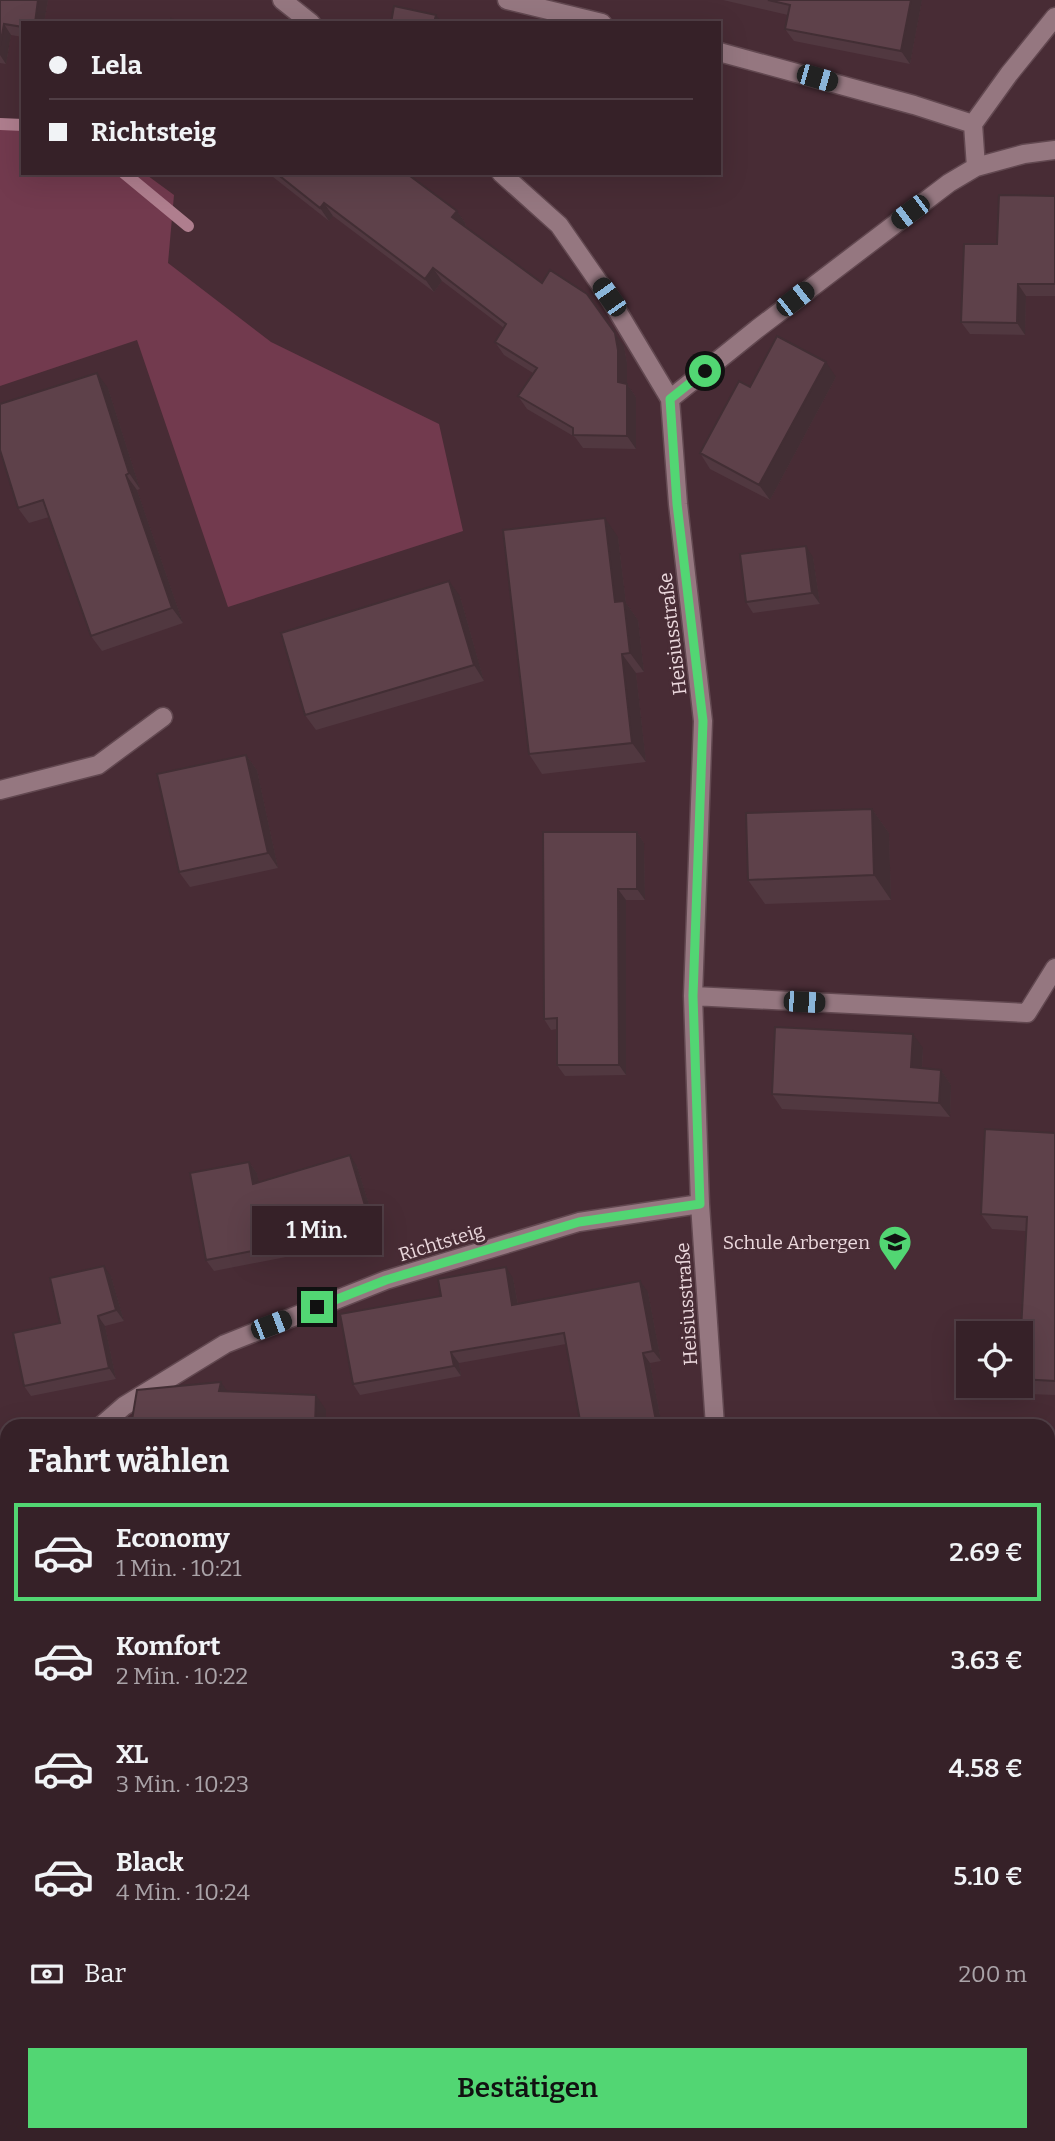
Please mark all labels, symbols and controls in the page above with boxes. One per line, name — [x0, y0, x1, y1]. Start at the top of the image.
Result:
text: Lela — [91, 50, 142, 81]
car — [794, 62, 841, 94]
text: Richtsteig — [91, 117, 216, 148]
car — [887, 191, 934, 233]
car — [589, 274, 630, 320]
car — [772, 278, 819, 320]
route start — [689, 355, 721, 387]
street label: Heisiusstraße — [654, 571, 691, 696]
car — [783, 990, 826, 1014]
callout: 1 Min. — [252, 1206, 382, 1254]
text: 1 Min. — [286, 1216, 348, 1244]
street label: Richtsteig — [396, 1218, 487, 1266]
school or university icon: Schule Arbergen — [876, 1223, 914, 1272]
place label: Schule Arbergen — [723, 1231, 870, 1254]
street label: Heisiusstraße — [671, 1242, 702, 1366]
route end — [301, 1291, 333, 1323]
car — [248, 1308, 295, 1342]
map controls — [956, 1321, 1033, 1398]
button: locate — [956, 1321, 1033, 1398]
text: Fahrt wählen — [28, 1442, 229, 1480]
icon: car — [32, 1521, 95, 1584]
text: Economy — [116, 1523, 230, 1554]
text: 2.69 € — [949, 1537, 1023, 1568]
text: 1 Min. · 10:21 — [116, 1554, 242, 1582]
icon: car — [32, 1629, 95, 1692]
text: Komfort — [116, 1631, 221, 1662]
text: 3.63 € — [951, 1645, 1023, 1676]
text: 2 Min. · 10:22 — [116, 1662, 248, 1690]
icon: car — [32, 1737, 95, 1800]
text: XL — [116, 1739, 148, 1770]
text: 4.58 € — [949, 1753, 1023, 1784]
text: 3 Min. · 10:23 — [116, 1770, 249, 1798]
icon: car — [32, 1845, 95, 1908]
text: Black — [116, 1847, 184, 1878]
text: 5.10 € — [953, 1861, 1023, 1892]
text: 4 Min. · 10:24 — [116, 1878, 250, 1906]
icon: cash — [28, 1955, 66, 1993]
text: Bar — [84, 1958, 126, 1989]
text: 200 m — [958, 1960, 1027, 1988]
button: Bestätigen — [28, 2048, 1027, 2128]

